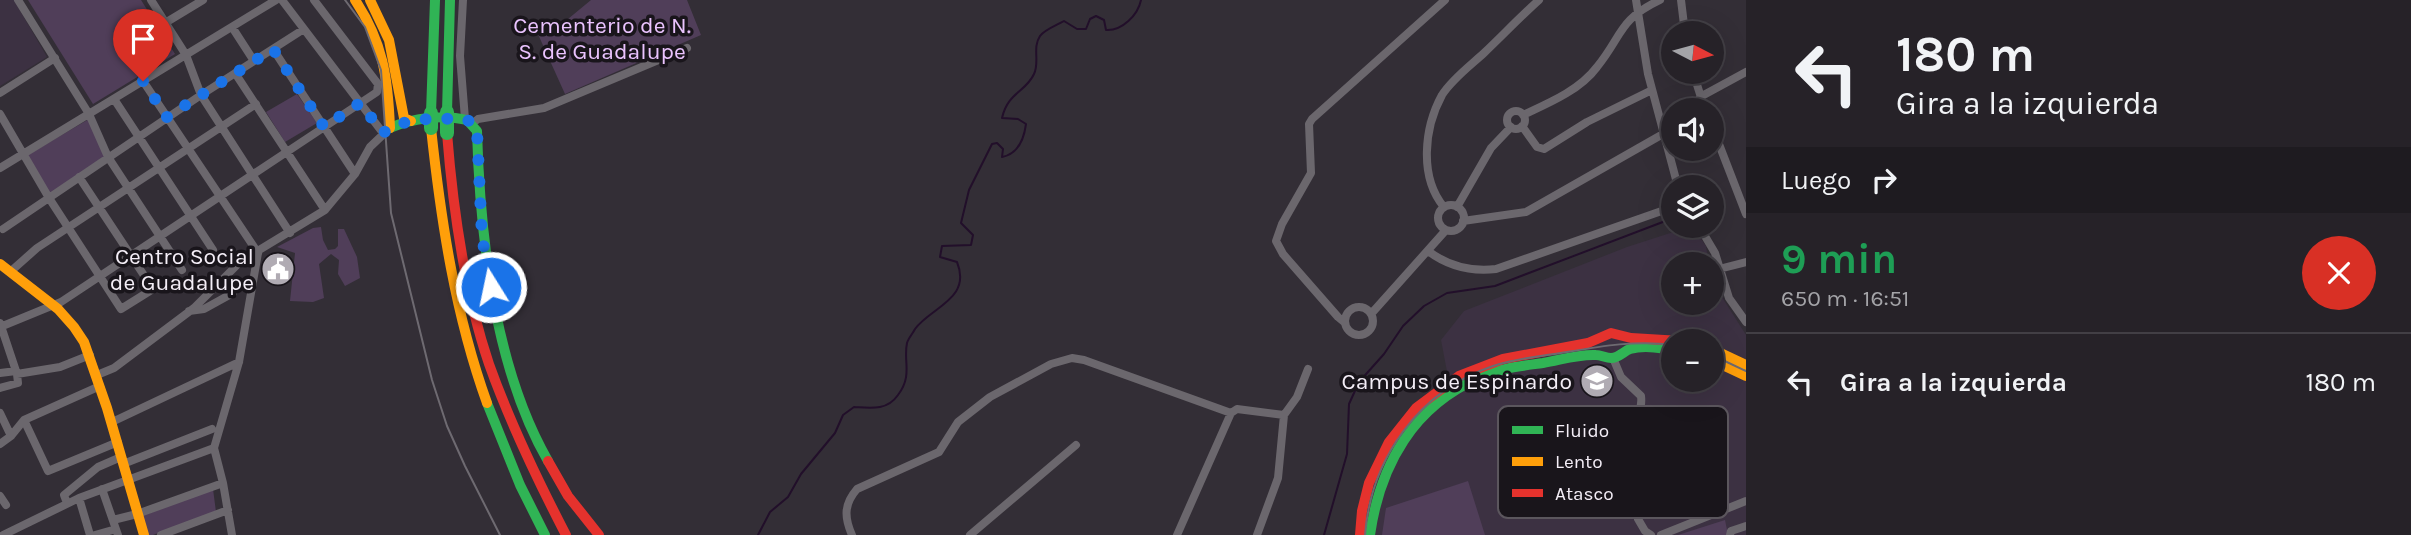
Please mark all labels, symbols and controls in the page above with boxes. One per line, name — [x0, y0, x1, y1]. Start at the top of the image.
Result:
pin — [113, 9, 173, 81]
park label: Cementerio de N. S. de Guadalupe — [513, 12, 691, 65]
icon: arrive — [124, 20, 162, 58]
north arrow — [1661, 21, 1724, 84]
map controls — [1661, 21, 1724, 392]
text: 180 m — [1896, 26, 2035, 83]
icon: left — [1781, 28, 1872, 119]
text: Gira a la izquierda — [1896, 85, 2159, 122]
button: sound — [1661, 98, 1724, 161]
icon: right — [1865, 161, 1903, 199]
text: Luego — [1781, 165, 1851, 196]
button: layers — [1661, 175, 1724, 238]
text: 9 min — [1781, 234, 1897, 284]
button: close — [2302, 236, 2376, 310]
place label: Centro Social de Guadalupe — [110, 243, 254, 296]
public building icon: Centro Social de Guadalupe — [259, 250, 297, 288]
position arrow — [454, 250, 528, 324]
button: + — [1661, 252, 1724, 315]
text: 650 m · 16:51 — [1781, 285, 1909, 312]
button: − — [1661, 329, 1724, 392]
school or university icon: Campus de Espinardo — [1578, 362, 1616, 400]
icon: left — [1781, 363, 1819, 401]
text: Gira a la izquierda — [1840, 367, 2067, 398]
text: 180 m — [2306, 367, 2376, 398]
place label: Campus de Espinardo — [1342, 368, 1572, 395]
legend — [1498, 406, 1728, 518]
text: Fluido — [1555, 420, 1609, 442]
text: Lento — [1555, 451, 1603, 473]
text: Atasco — [1555, 483, 1614, 505]

